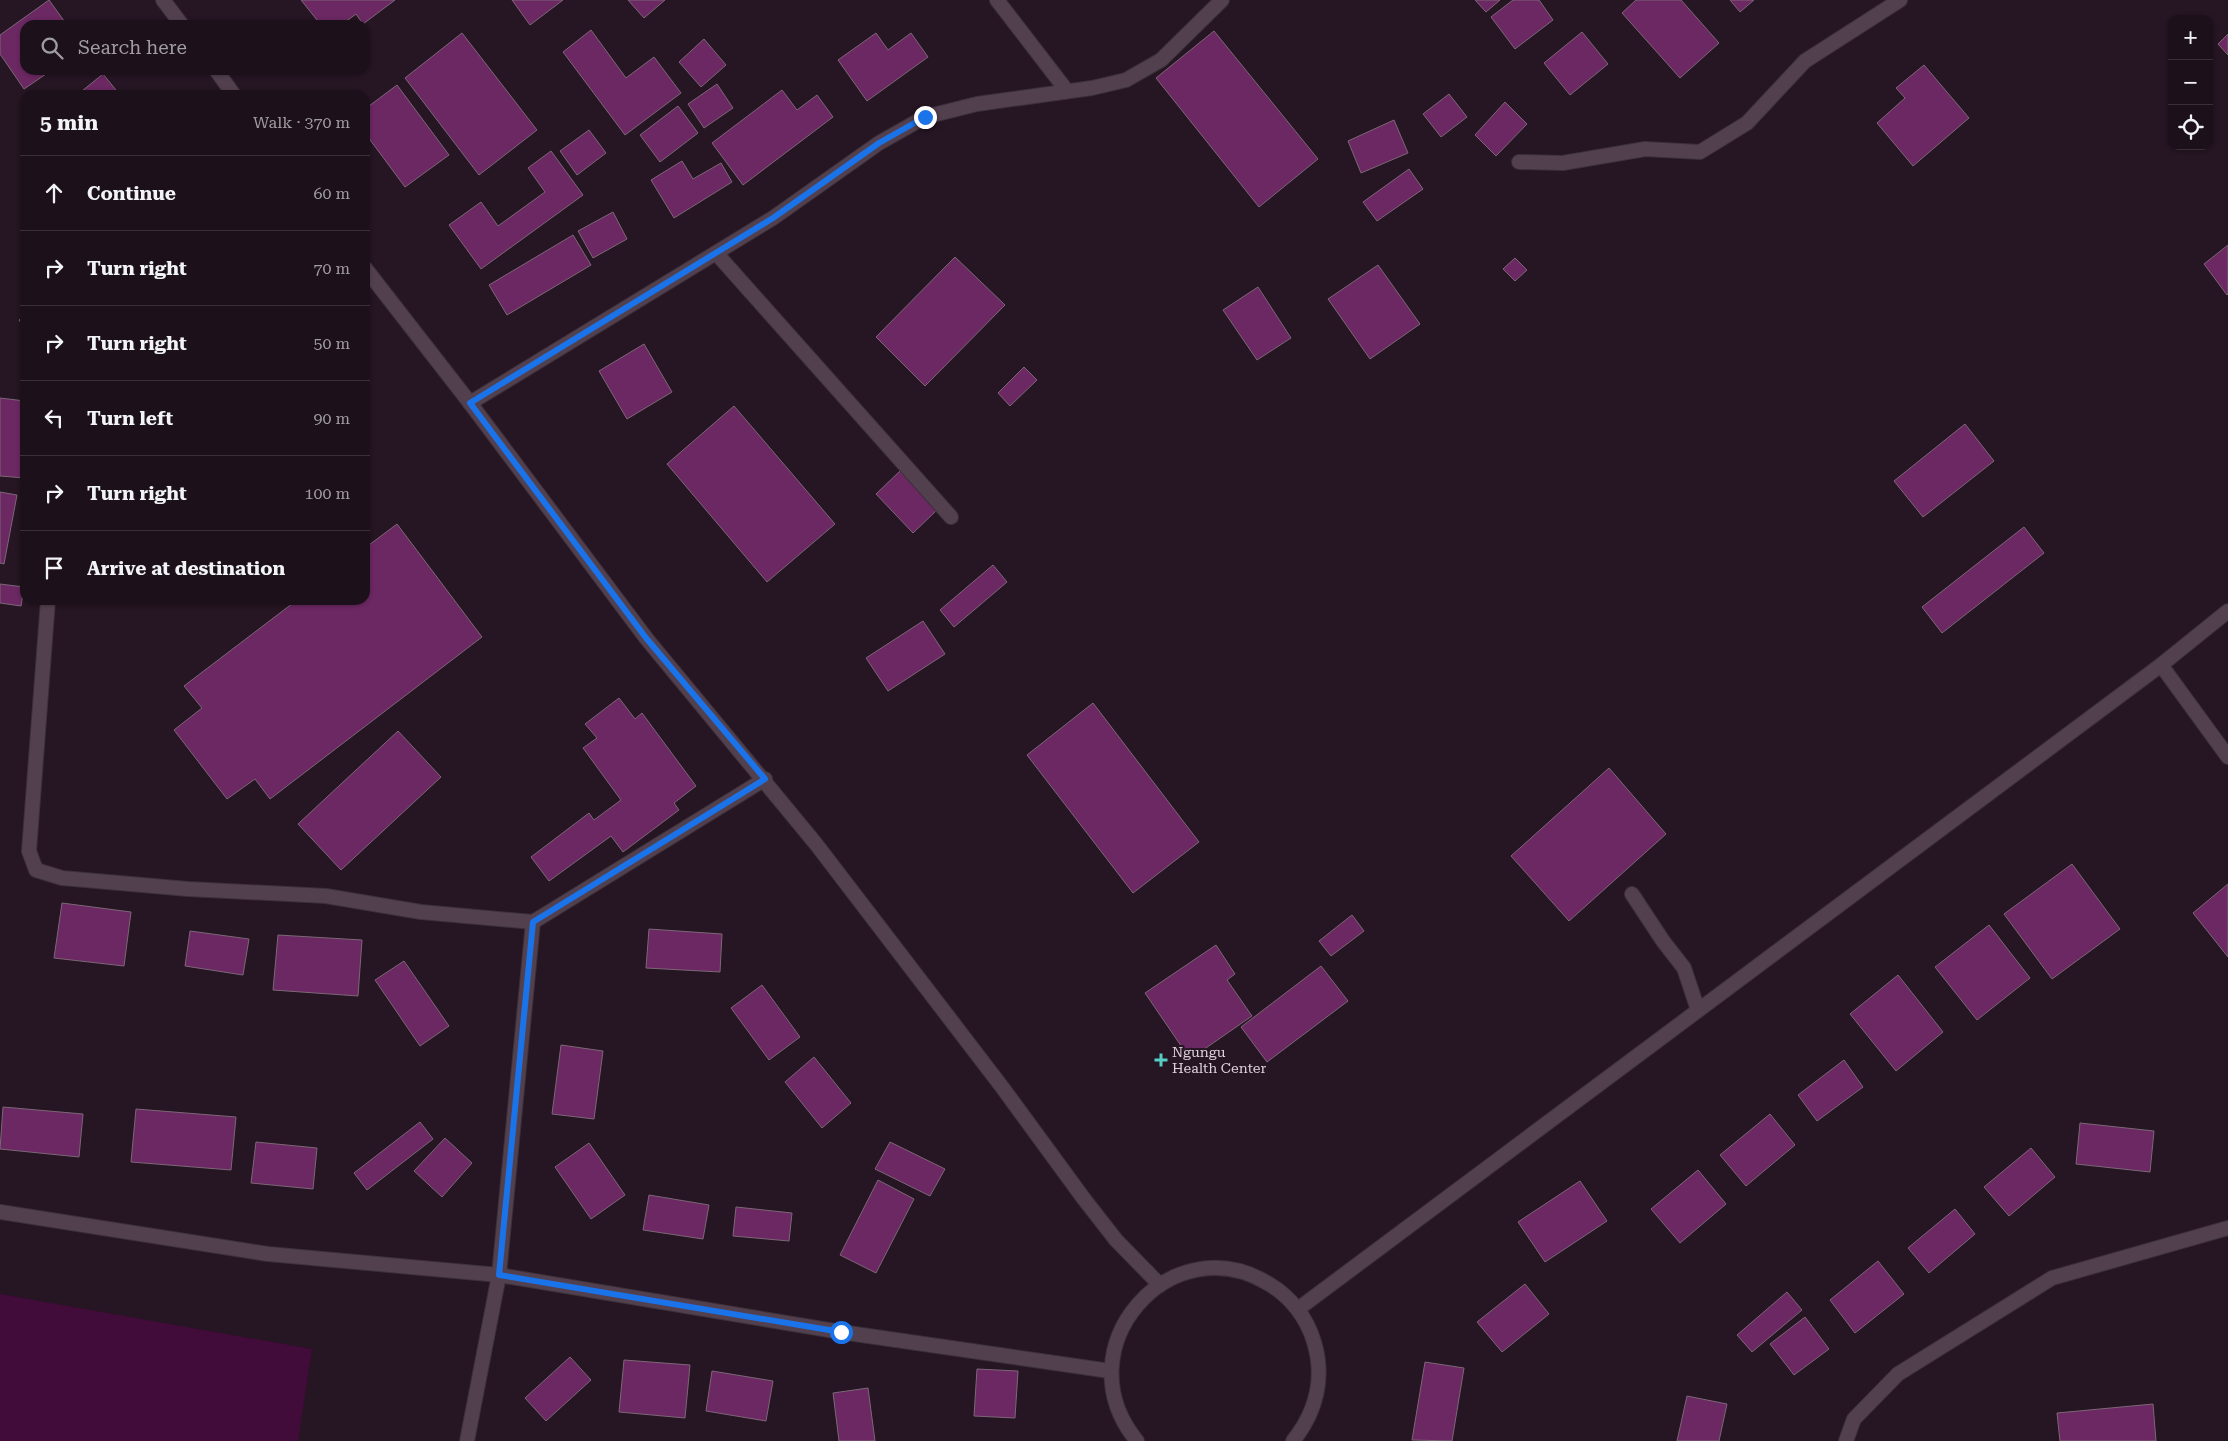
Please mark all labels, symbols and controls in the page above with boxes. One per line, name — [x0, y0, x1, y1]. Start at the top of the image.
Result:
map controls — [2168, 15, 2213, 150]
button: + — [2168, 15, 2213, 60]
search box — [20, 20, 370, 75]
icon: search — [38, 34, 66, 62]
text: Search here — [78, 36, 187, 59]
button: − — [2168, 60, 2213, 105]
button: locate — [2168, 105, 2213, 150]
route end — [914, 106, 937, 129]
text: 5 min — [40, 111, 98, 135]
text: Walk · 370 m — [253, 113, 350, 132]
icon: ahead — [40, 179, 68, 207]
text: Continue — [87, 182, 176, 205]
text: 60 m — [313, 184, 350, 203]
icon: right — [40, 254, 68, 282]
text: Turn right — [87, 257, 187, 280]
text: 70 m — [313, 259, 350, 278]
icon: right — [40, 329, 68, 357]
text: Turn right — [87, 332, 187, 355]
text: 50 m — [313, 334, 350, 353]
icon: left — [40, 404, 68, 432]
text: Turn left — [87, 407, 173, 430]
text: 90 m — [313, 409, 350, 428]
icon: right — [40, 479, 68, 507]
text: Turn right — [87, 482, 187, 505]
text: 100 m — [304, 484, 350, 503]
icon: arrive — [40, 554, 68, 582]
text: Arrive at destination — [87, 557, 285, 580]
place label: Ngungu Health Center — [1172, 1044, 1266, 1076]
marker: Ngungu Health Center — [1154, 1053, 1168, 1067]
route start — [830, 1321, 853, 1344]

